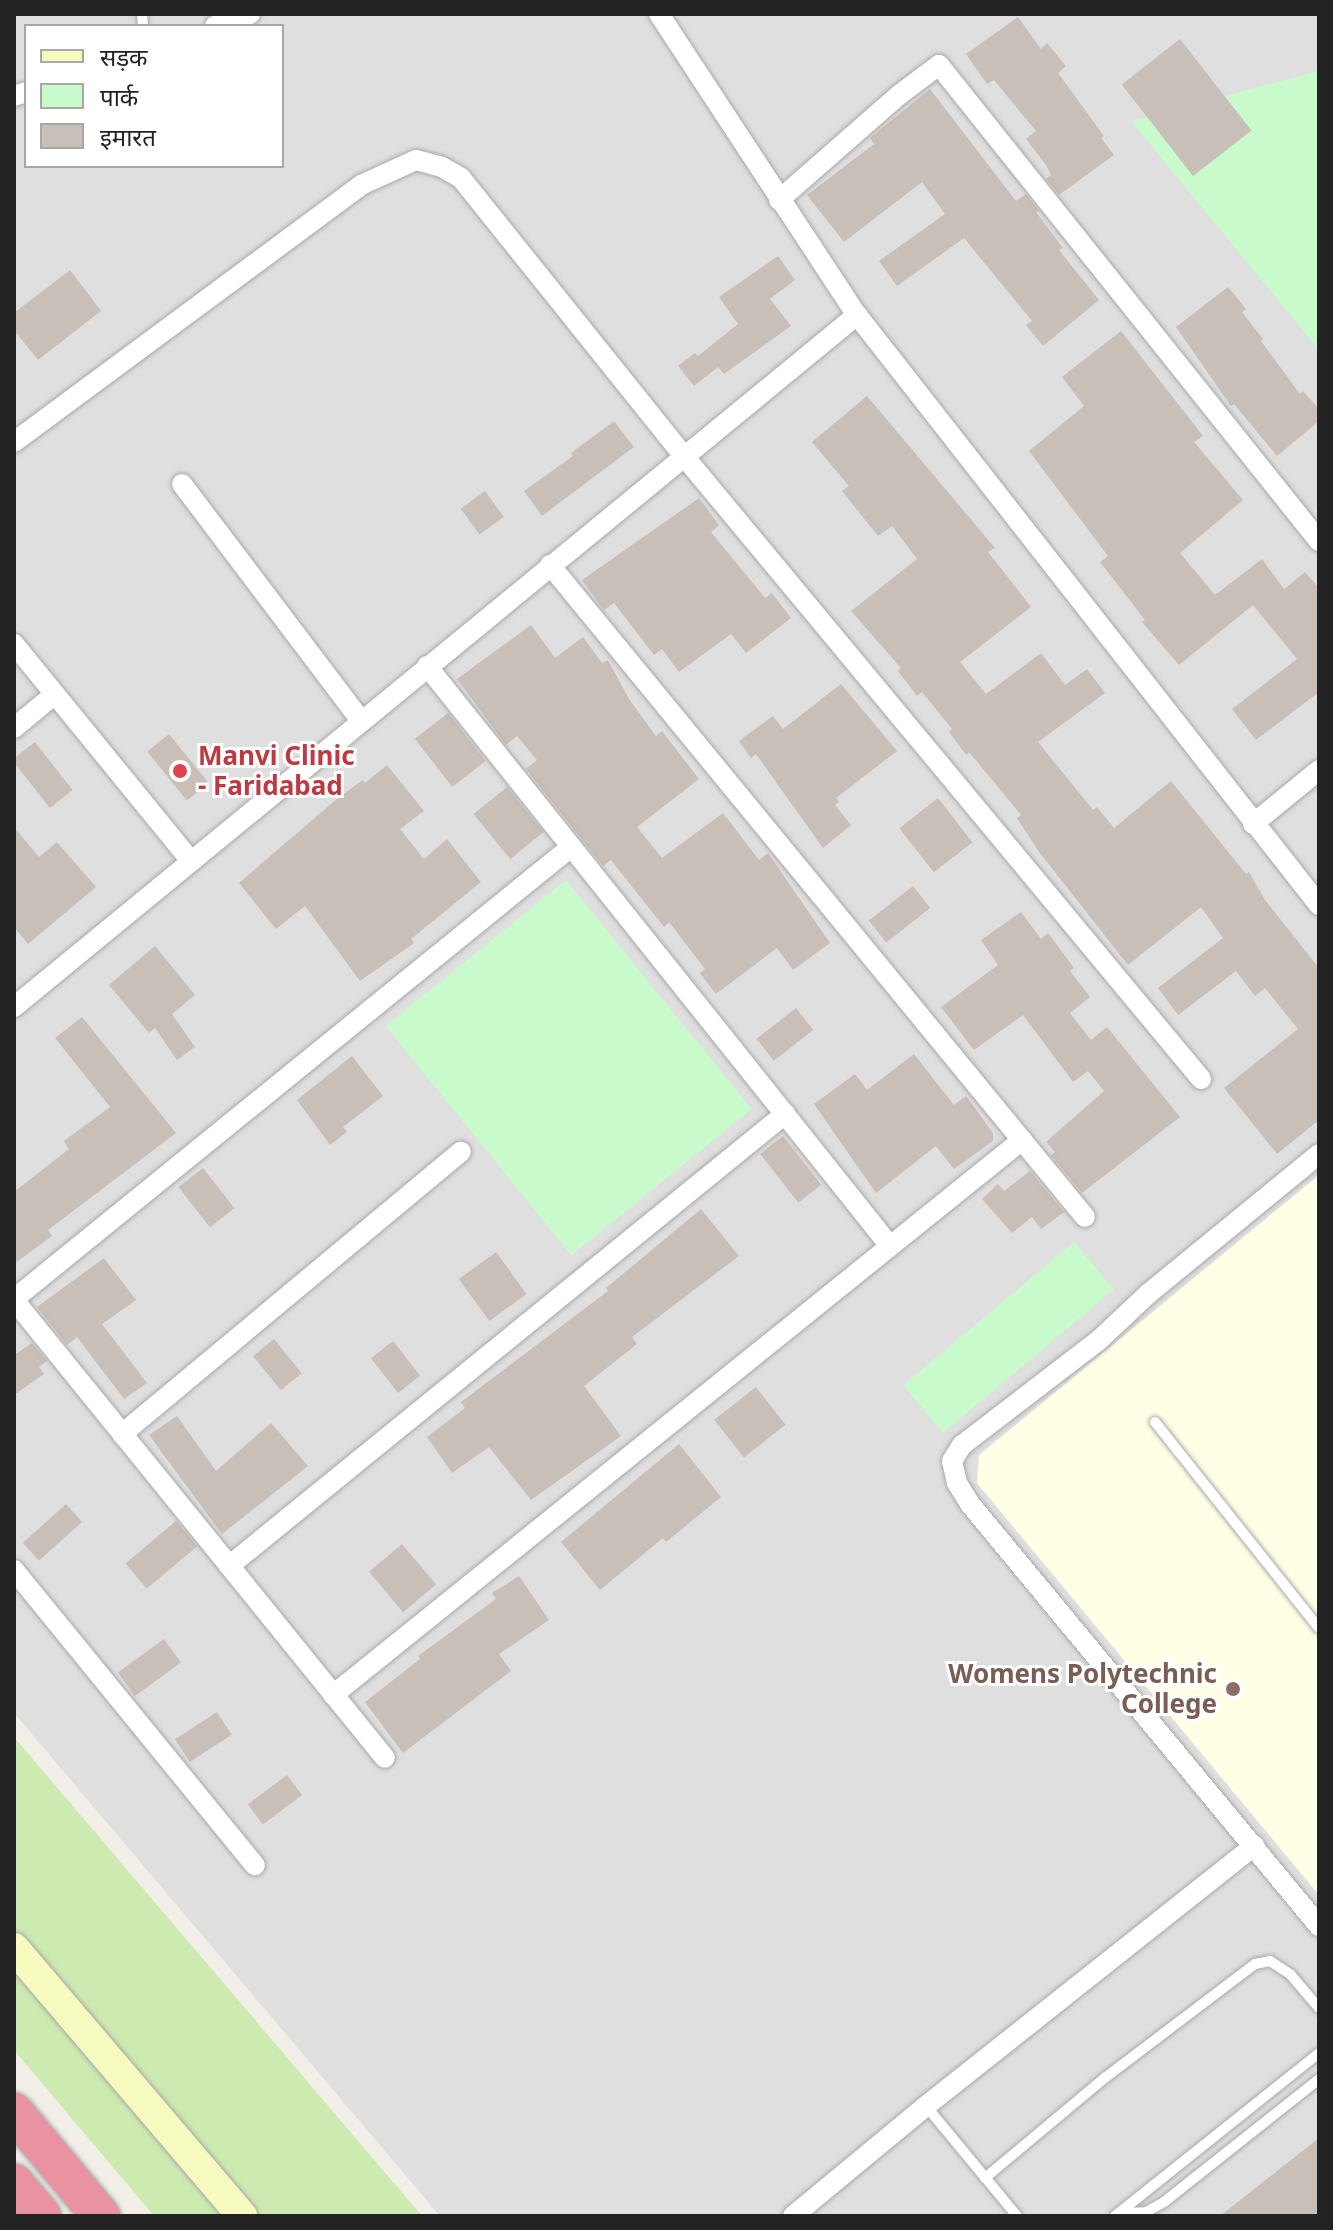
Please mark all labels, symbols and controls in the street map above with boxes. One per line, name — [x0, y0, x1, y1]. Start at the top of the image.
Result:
legend — [24, 24, 284, 168]
text: सड़क — [100, 40, 148, 73]
text: पार्क — [100, 80, 138, 113]
text: इमारत — [100, 120, 156, 153]
place label: Manvi Clinic - Faridabad — [198, 740, 355, 802]
marker: Manvi Clinic - Faridabad — [169, 760, 191, 782]
place label: Womens Polytechnic College — [948, 1658, 1217, 1720]
marker: Womens Polytechnic College — [1224, 1680, 1242, 1698]

